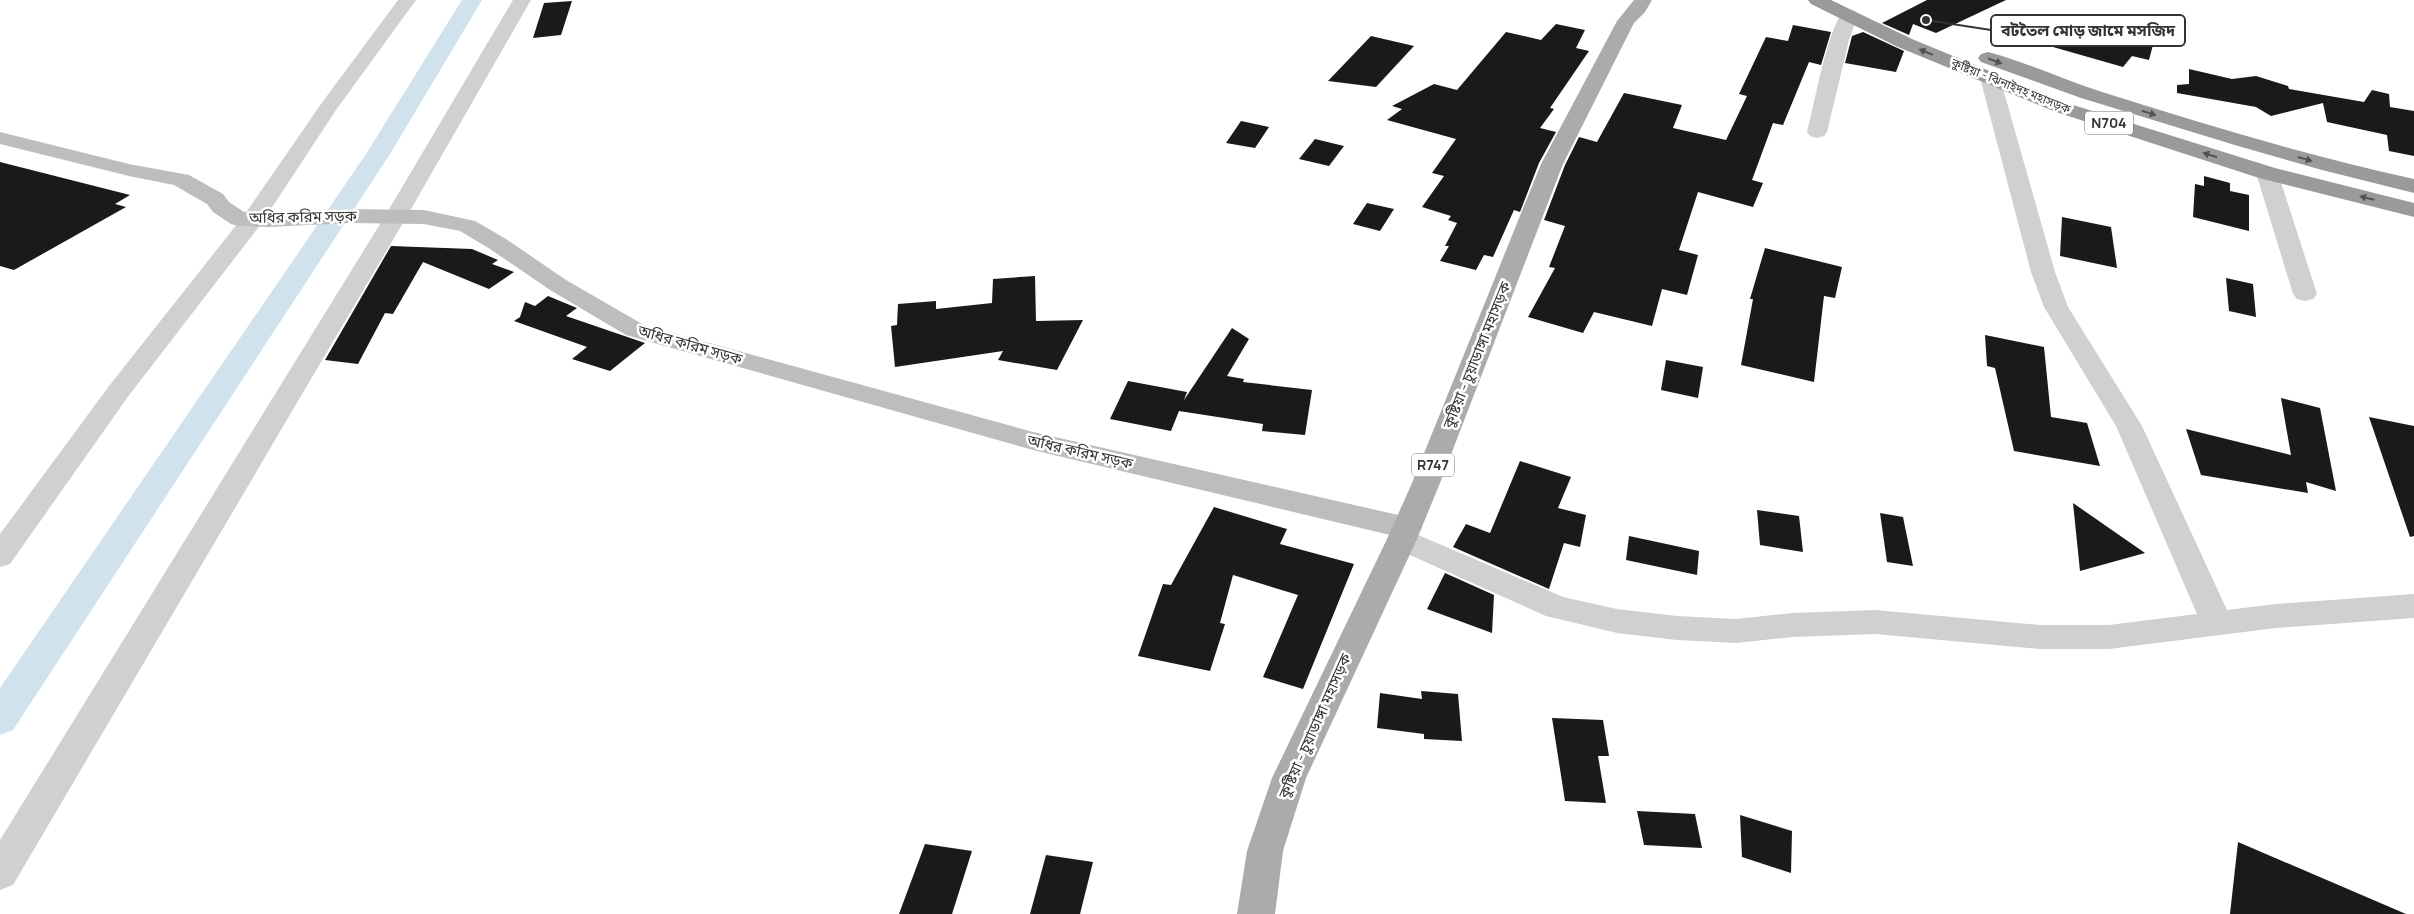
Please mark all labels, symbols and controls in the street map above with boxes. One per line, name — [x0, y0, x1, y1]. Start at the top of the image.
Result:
callout: বটতৈল মোড় জামে মসজিদ — [1991, 15, 2185, 46]
text: বটতৈল মোড় জামে মসজিদ — [2000, 19, 2176, 41]
one-way arrow — [1918, 48, 1933, 56]
street label: কুষ্টিয়া - ঝিনাইদহ মহাসড়ক — [1948, 53, 2074, 117]
one-way arrow — [1988, 57, 2003, 65]
one-way arrow — [2142, 109, 2157, 117]
road number: N704 — [2085, 112, 2133, 134]
one-way arrow — [2202, 151, 2217, 159]
one-way arrow — [2297, 155, 2312, 163]
one-way arrow — [2359, 194, 2374, 202]
street label: অধির করিম সড়ক — [248, 205, 358, 228]
street label: কুষ্টিয়া - চুয়াডাঙ্গা মহাসড়ক — [1437, 278, 1516, 432]
street label: অধির করিম সড়ক — [635, 319, 746, 370]
street label: অধির করিম সড়ক — [1024, 429, 1136, 474]
road number: R747 — [1412, 454, 1454, 476]
street label: কুষ্টিয়া - চুয়াডাঙ্গা মহাসড়ক — [1273, 649, 1356, 802]

